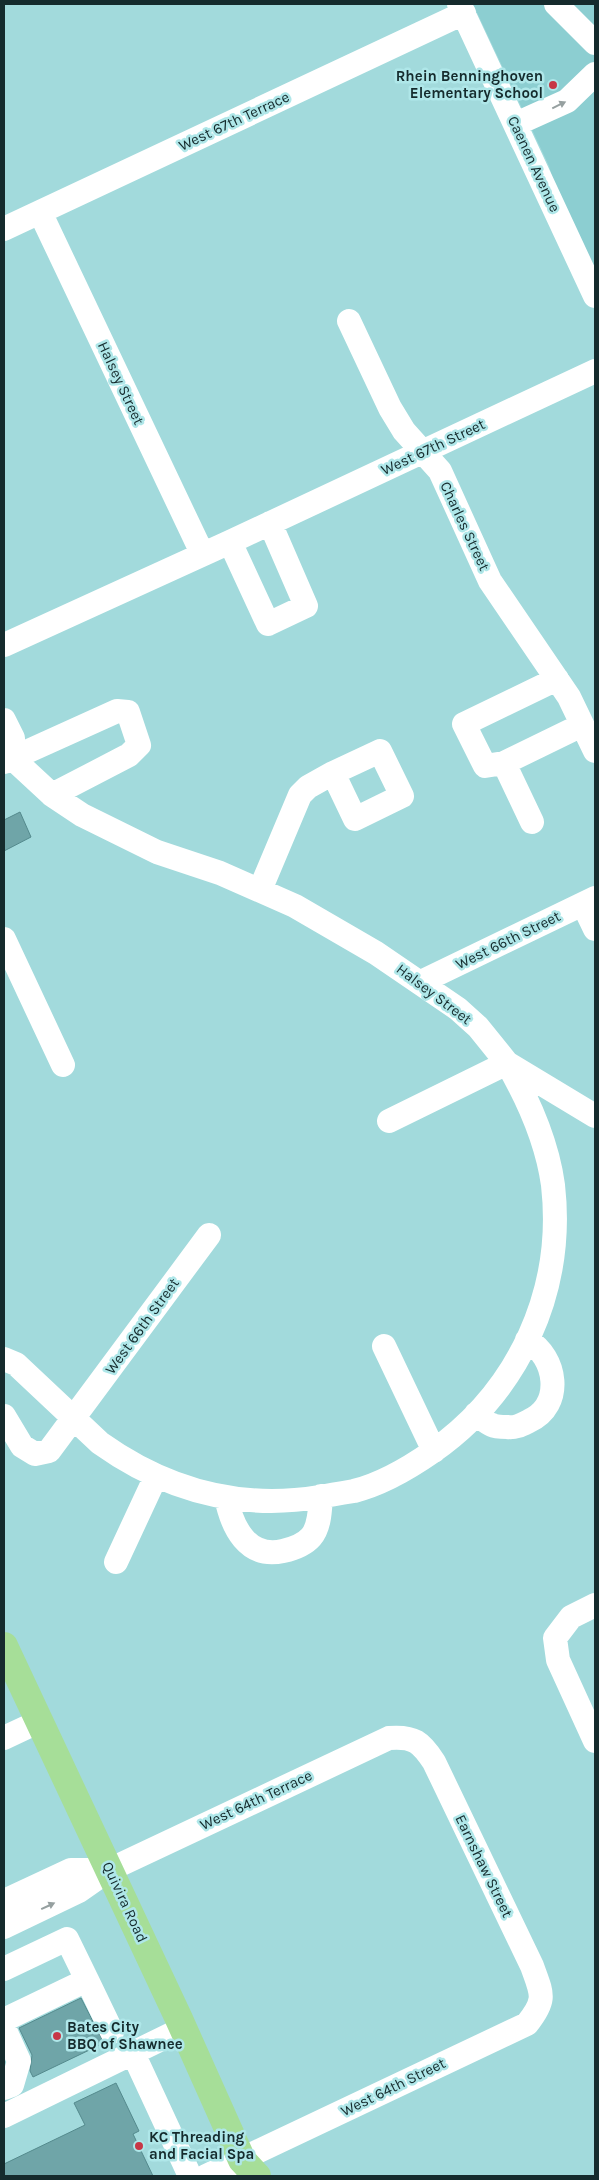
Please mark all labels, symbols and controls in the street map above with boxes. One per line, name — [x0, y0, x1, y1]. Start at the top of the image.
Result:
place label: Rhein Benninghoven Elementary School — [396, 67, 543, 102]
marker: Rhein Benninghoven Elementary School — [547, 79, 559, 91]
street label: West 67th Terrace — [176, 87, 292, 155]
one-way arrow — [552, 101, 567, 109]
street label: Caenen Avenue — [504, 113, 564, 215]
street label: Halsey Street — [94, 339, 148, 428]
street label: West 67th Street — [378, 415, 488, 479]
street label: Charles Street — [436, 478, 494, 574]
street label: West 66th Street — [453, 907, 564, 973]
street label: Halsey Street — [393, 960, 476, 1028]
street label: West 66th Street — [101, 1274, 183, 1378]
street label: West 64th Terrace — [197, 1766, 315, 1834]
street label: Earnshaw Street — [451, 1812, 517, 1921]
street label: Quivira Road — [98, 1859, 152, 1945]
one-way arrow — [41, 1902, 55, 1910]
place label: Bates City BBQ of Shawnee — [67, 2018, 183, 2053]
marker: Bates City BBQ of Shawnee — [51, 2030, 63, 2042]
street label: West 64th Street — [338, 2054, 449, 2120]
place label: KC Threading and Facial Spa — [149, 2128, 254, 2163]
marker: KC Threading and Facial Spa — [133, 2140, 145, 2152]

